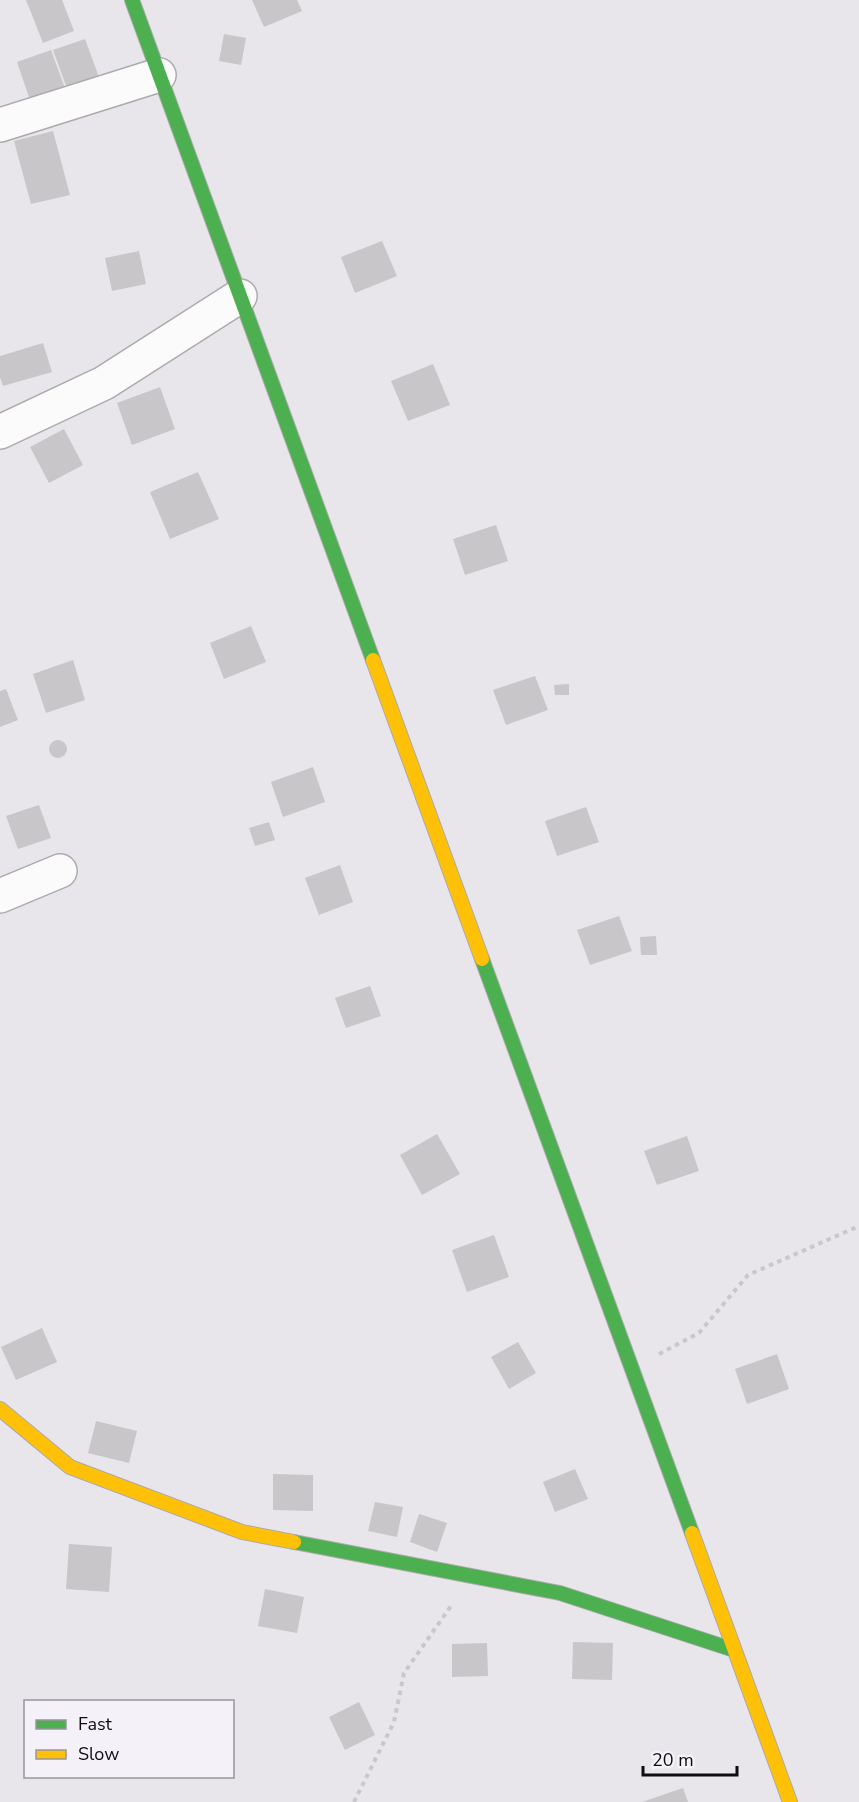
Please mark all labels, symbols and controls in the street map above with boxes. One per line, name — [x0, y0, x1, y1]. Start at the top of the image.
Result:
legend — [24, 1700, 234, 1778]
text: Fast — [78, 1712, 113, 1736]
scale bar — [643, 1739, 738, 1777]
text: Slow — [78, 1742, 119, 1766]
text: 20 m — [652, 1748, 694, 1772]

